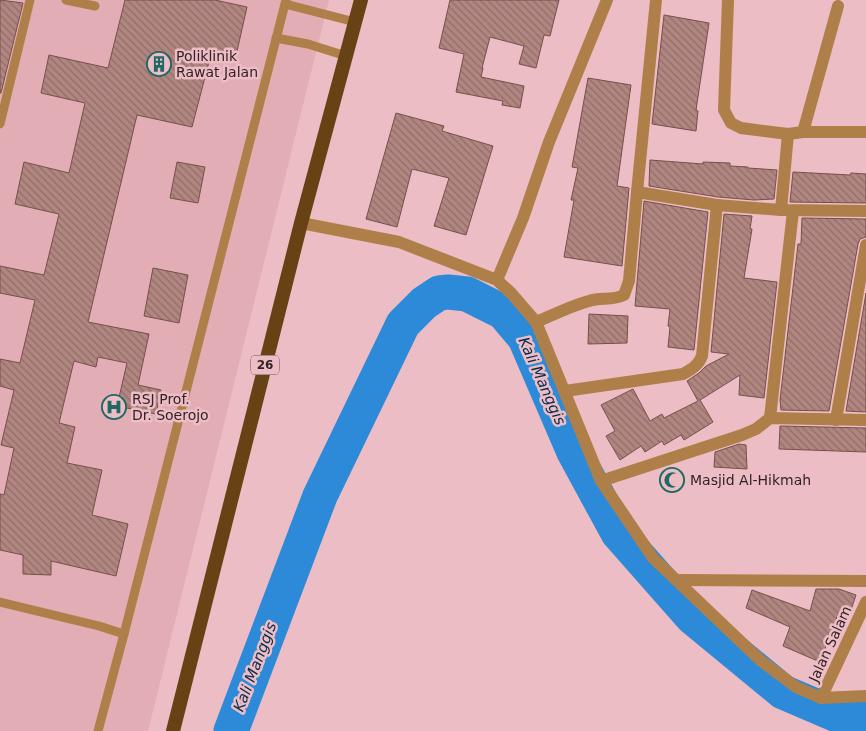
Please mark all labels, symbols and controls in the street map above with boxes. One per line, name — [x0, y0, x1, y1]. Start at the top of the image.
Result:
place label: Poliklinik Rawat Jalan — [176, 48, 258, 80]
building icon: Poliklinik Rawat Jalan — [146, 51, 172, 77]
water label: Kali Manggis — [515, 334, 569, 428]
road number: 26 — [251, 356, 279, 374]
place label: RSJ Prof. Dr. Soerojo — [132, 391, 209, 423]
hospital icon: RSJ Prof. Dr. Soerojo — [101, 394, 127, 420]
mosque icon: Masjid Al-Hikmah — [659, 467, 685, 493]
place label: Masjid Al-Hikmah — [690, 472, 811, 488]
street label: Jalan Salam — [805, 603, 855, 685]
water label: Kali Manggis — [230, 620, 280, 714]

